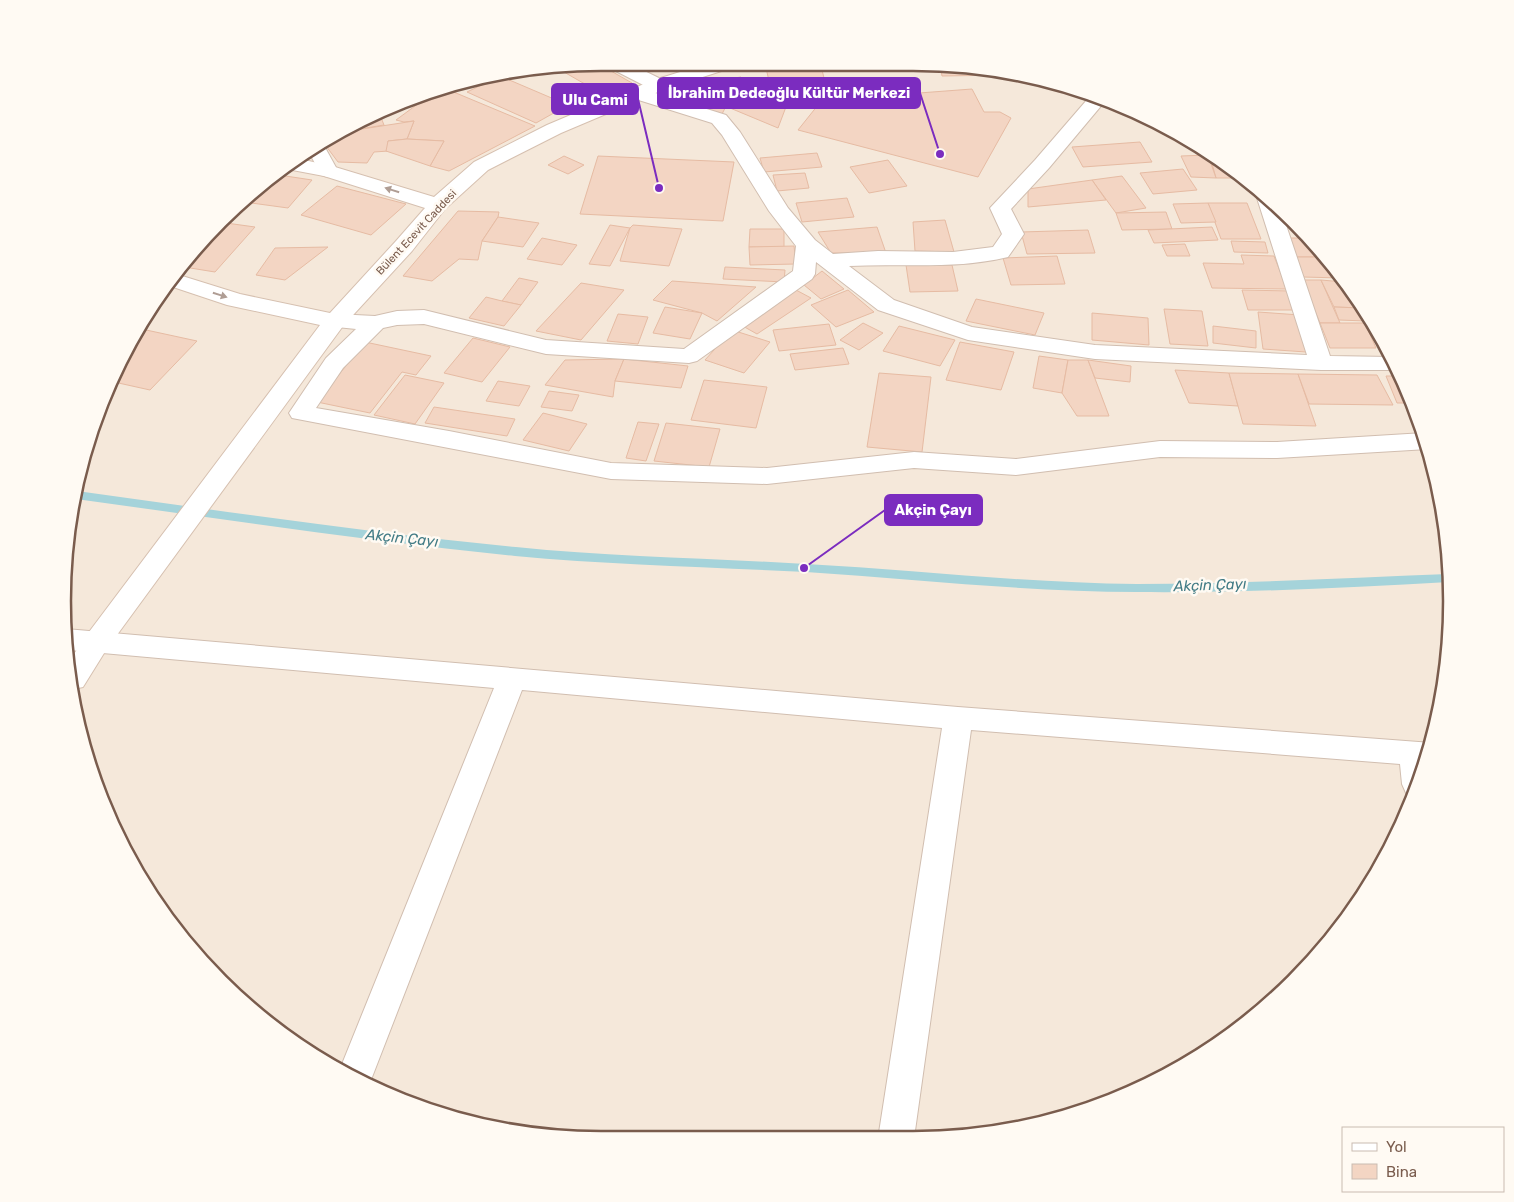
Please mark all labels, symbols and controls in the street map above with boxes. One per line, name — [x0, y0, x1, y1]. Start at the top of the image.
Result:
callout: İbrahim Dedeoğlu Kültür Merkezi — [658, 78, 920, 108]
callout: Ulu Cami — [552, 84, 638, 114]
text: İbrahim Dedeoğlu Kültür Merkezi — [668, 84, 910, 102]
text: Ulu Cami — [562, 91, 628, 109]
one-way arrow — [384, 186, 399, 194]
street label: Bülent Ecevit Caddesi — [374, 187, 459, 278]
one-way arrow — [213, 292, 228, 300]
callout: Akçin Çayı — [885, 495, 982, 525]
text: Akçin Çayı — [894, 501, 972, 519]
water label: Akçin Çayı — [364, 525, 440, 551]
water label: Akçin Çayı — [1172, 575, 1247, 595]
legend — [1342, 1127, 1504, 1192]
text: Yol — [1386, 1138, 1407, 1156]
text: Bina — [1386, 1163, 1417, 1181]

